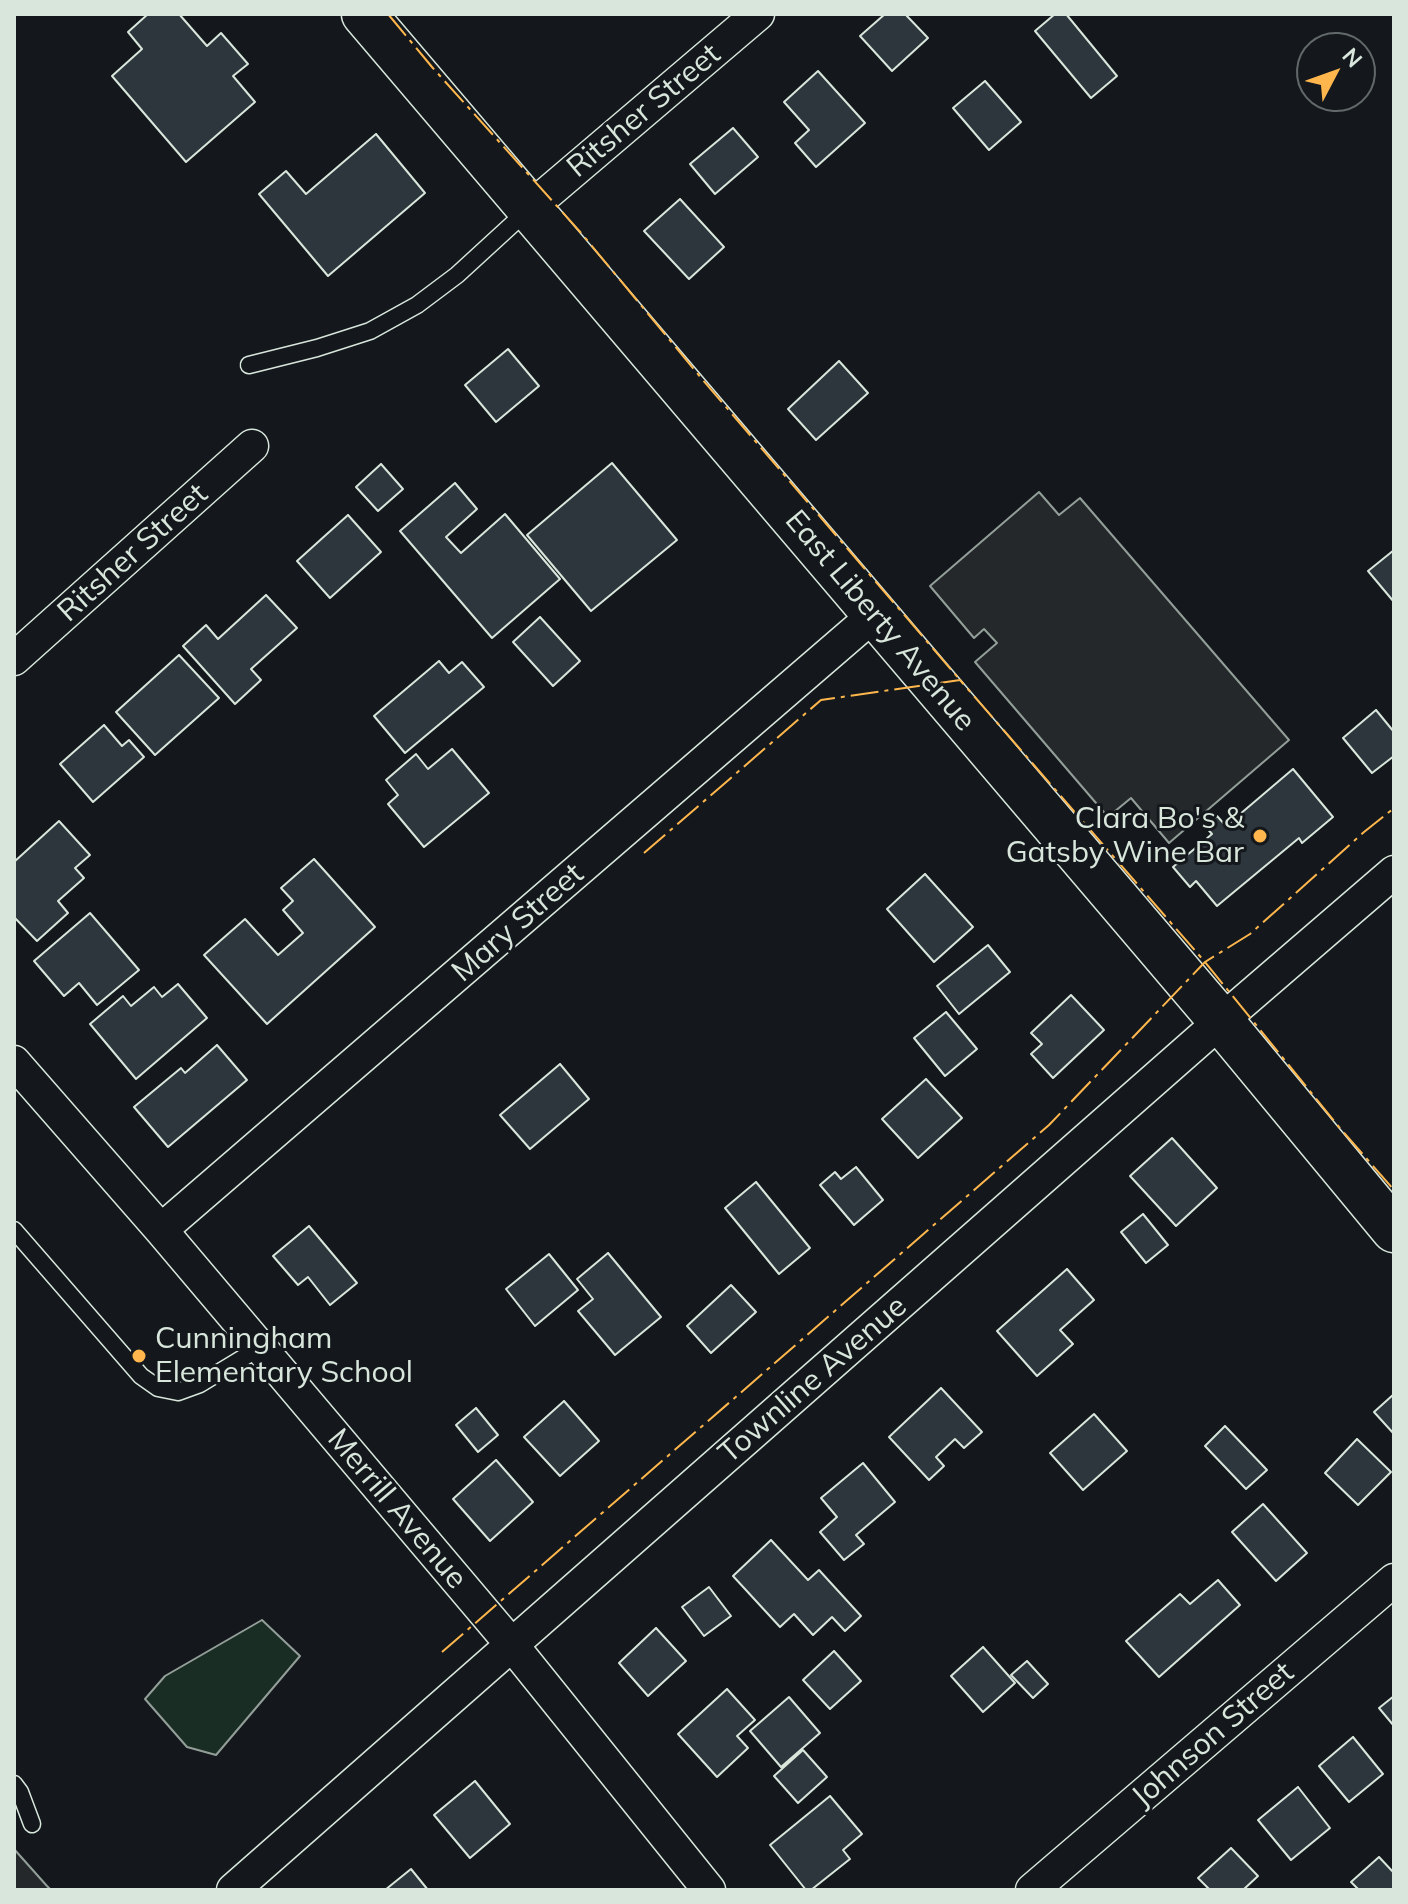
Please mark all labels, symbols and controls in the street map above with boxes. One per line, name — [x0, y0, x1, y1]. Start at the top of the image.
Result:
north arrow — [1296, 32, 1376, 112]
street label: Ritsher Street — [560, 37, 728, 185]
text: N — [1337, 42, 1369, 73]
street label: Ritsher Street — [51, 476, 215, 630]
street label: East Liberty Avenue — [777, 503, 983, 739]
place label: Clara Bo's & Gatsby Wine Bar — [1006, 801, 1244, 872]
marker: Clara Bo's & Gatsby Wine Bar — [1251, 827, 1269, 845]
street label: Mary Street — [445, 856, 591, 990]
street label: Townline Avenue — [712, 1289, 914, 1471]
place label: Cunningham Elementary School — [155, 1321, 413, 1392]
marker: Cunningham Elementary School — [130, 1347, 148, 1365]
street label: Merrill Avenue — [320, 1422, 474, 1596]
street label: Johnson Street — [1125, 1655, 1301, 1815]

